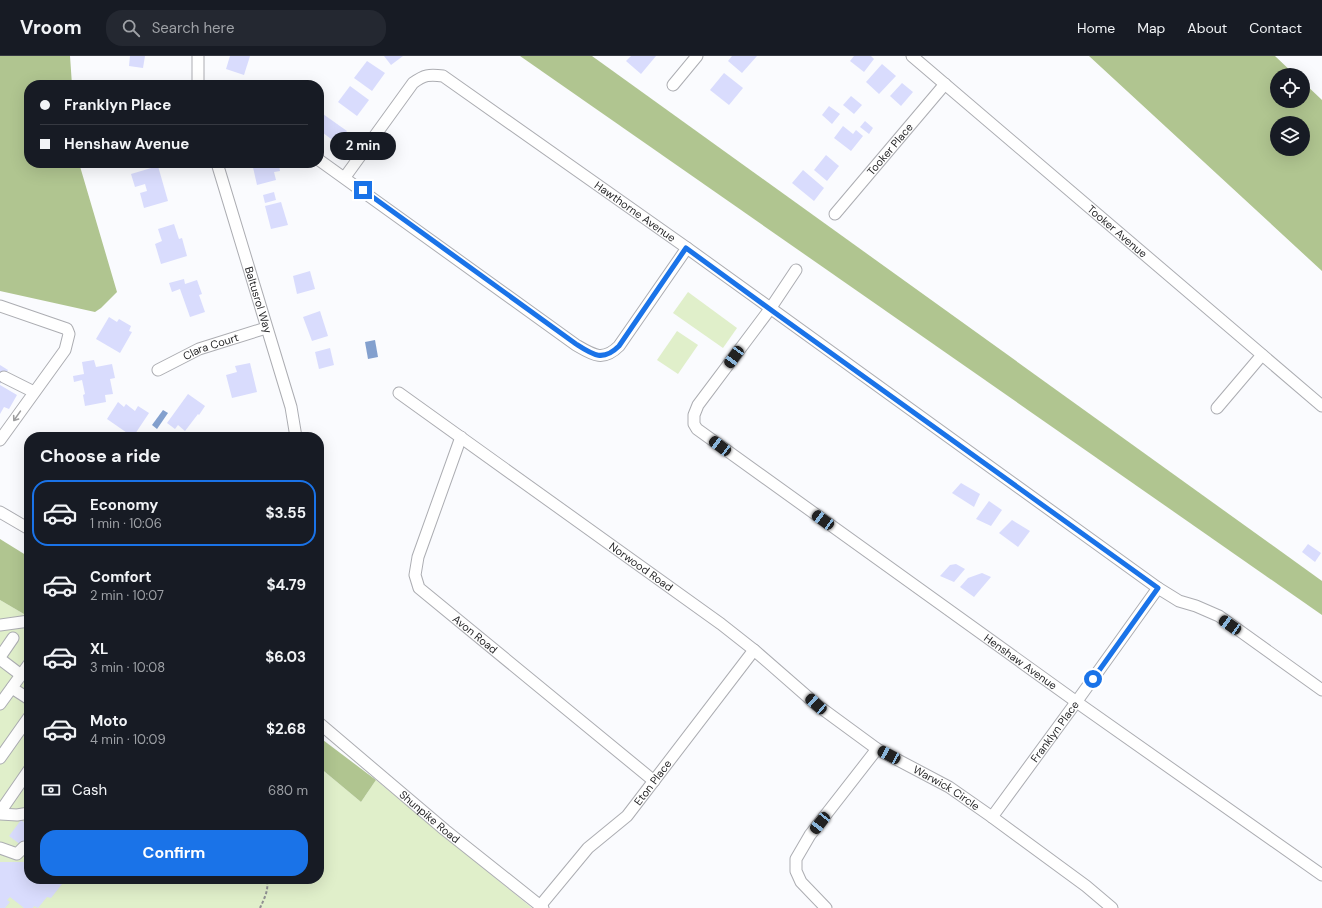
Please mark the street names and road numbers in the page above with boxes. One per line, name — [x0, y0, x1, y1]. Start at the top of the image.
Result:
street label: Tooker Place — [864, 120, 916, 178]
street label: Hawthorne Avenue — [592, 178, 678, 245]
street label: Tooker Avenue — [1085, 202, 1150, 261]
street label: Baltusrol Way — [242, 265, 275, 335]
street label: Clara Court — [180, 330, 240, 363]
street label: Norwood Road — [607, 539, 676, 594]
street label: Avon Road — [450, 612, 500, 657]
street label: Henshaw Avenue — [981, 631, 1060, 693]
street label: Franklyn Place — [1027, 698, 1082, 765]
street label: Eton Place — [631, 757, 675, 808]
street label: Warwick Circle — [911, 762, 982, 813]
street label: Shunpike Road — [396, 787, 463, 846]

